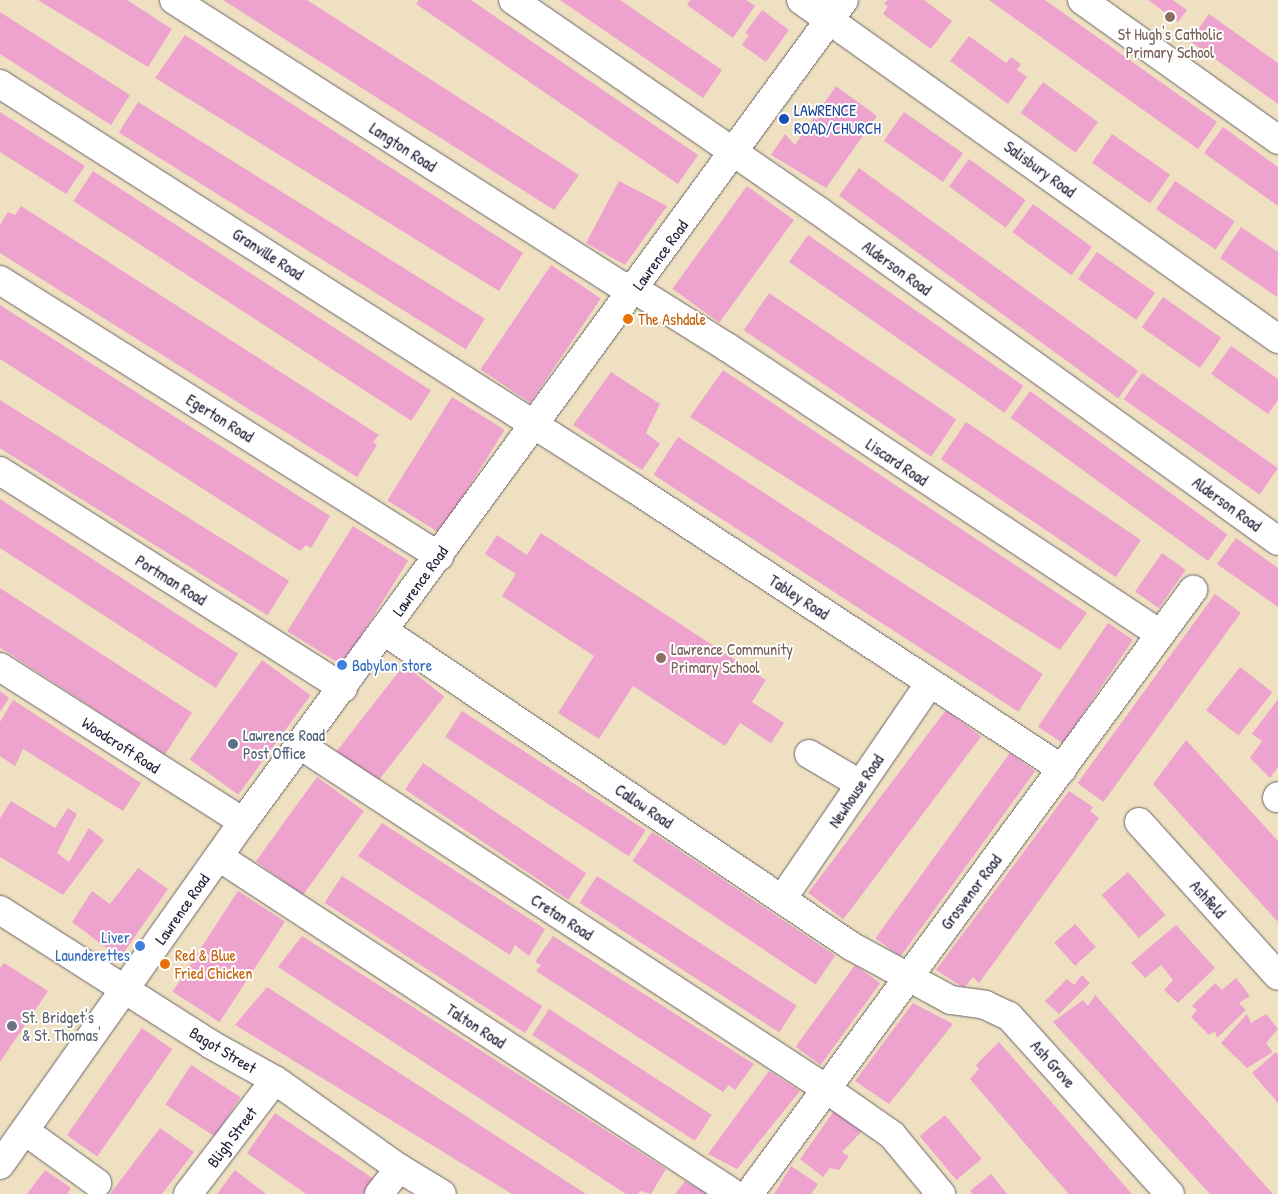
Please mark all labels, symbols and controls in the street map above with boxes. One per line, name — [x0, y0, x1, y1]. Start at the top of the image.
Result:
marker: St Hugh's Catholic Primary School — [1164, 11, 1176, 23]
place label: St Hugh's Catholic Primary School — [1118, 24, 1222, 62]
place label: LAWRENCE ROAD/CHURCH — [794, 100, 881, 138]
marker: LAWRENCE ROAD/CHURCH — [778, 113, 790, 125]
street label: Langton Road — [366, 118, 440, 176]
street label: Salisbury Road — [1001, 137, 1079, 201]
street label: Lawrence Road — [628, 216, 692, 294]
street label: Granville Road — [229, 224, 307, 284]
street label: Alderson Road — [859, 237, 935, 299]
place label: The Ashdale — [638, 309, 706, 329]
marker: The Ashdale — [622, 313, 634, 325]
street label: Egerton Road — [183, 390, 257, 446]
street label: Liscard Road — [862, 434, 932, 490]
street label: Alderson Road — [1189, 473, 1265, 535]
street label: Lawrence Road — [388, 542, 452, 620]
street label: Portman Road — [132, 551, 210, 609]
street label: Tabley Road — [765, 571, 833, 623]
place label: Lawrence Community Primary School — [671, 639, 793, 677]
marker: Lawrence Community Primary School — [655, 652, 667, 664]
place label: Babylon store — [352, 655, 432, 675]
marker: Babylon store — [336, 659, 348, 671]
street label: Woodcroft Road — [78, 713, 164, 777]
place label: Lawrence Road Post Office — [243, 725, 325, 763]
marker: Lawrence Road Post Office — [227, 738, 239, 750]
street label: Newhouse Road — [824, 751, 888, 831]
street label: Callow Road — [611, 780, 677, 832]
street label: Grosvenor Road — [937, 851, 1005, 933]
street label: Lawrence Road — [151, 870, 213, 948]
street label: Ashfield — [1186, 876, 1230, 922]
street label: Cretan Road — [527, 890, 597, 944]
place label: Liver Launderettes — [55, 927, 130, 965]
marker: Liver Launderettes — [134, 940, 146, 952]
place label: Red & Blue Fried Chicken — [175, 945, 253, 983]
marker: Red & Blue Fried Chicken — [159, 958, 171, 970]
street label: Talton Road — [443, 1000, 509, 1052]
place label: St. Bridget's & St. Thomas' — [22, 1007, 101, 1045]
marker: St. Bridget's & St. Thomas' — [6, 1020, 18, 1032]
street label: Bagot Street — [186, 1023, 260, 1077]
street label: Ash Grove — [1027, 1036, 1079, 1092]
street label: Bligh Street — [203, 1103, 261, 1171]

